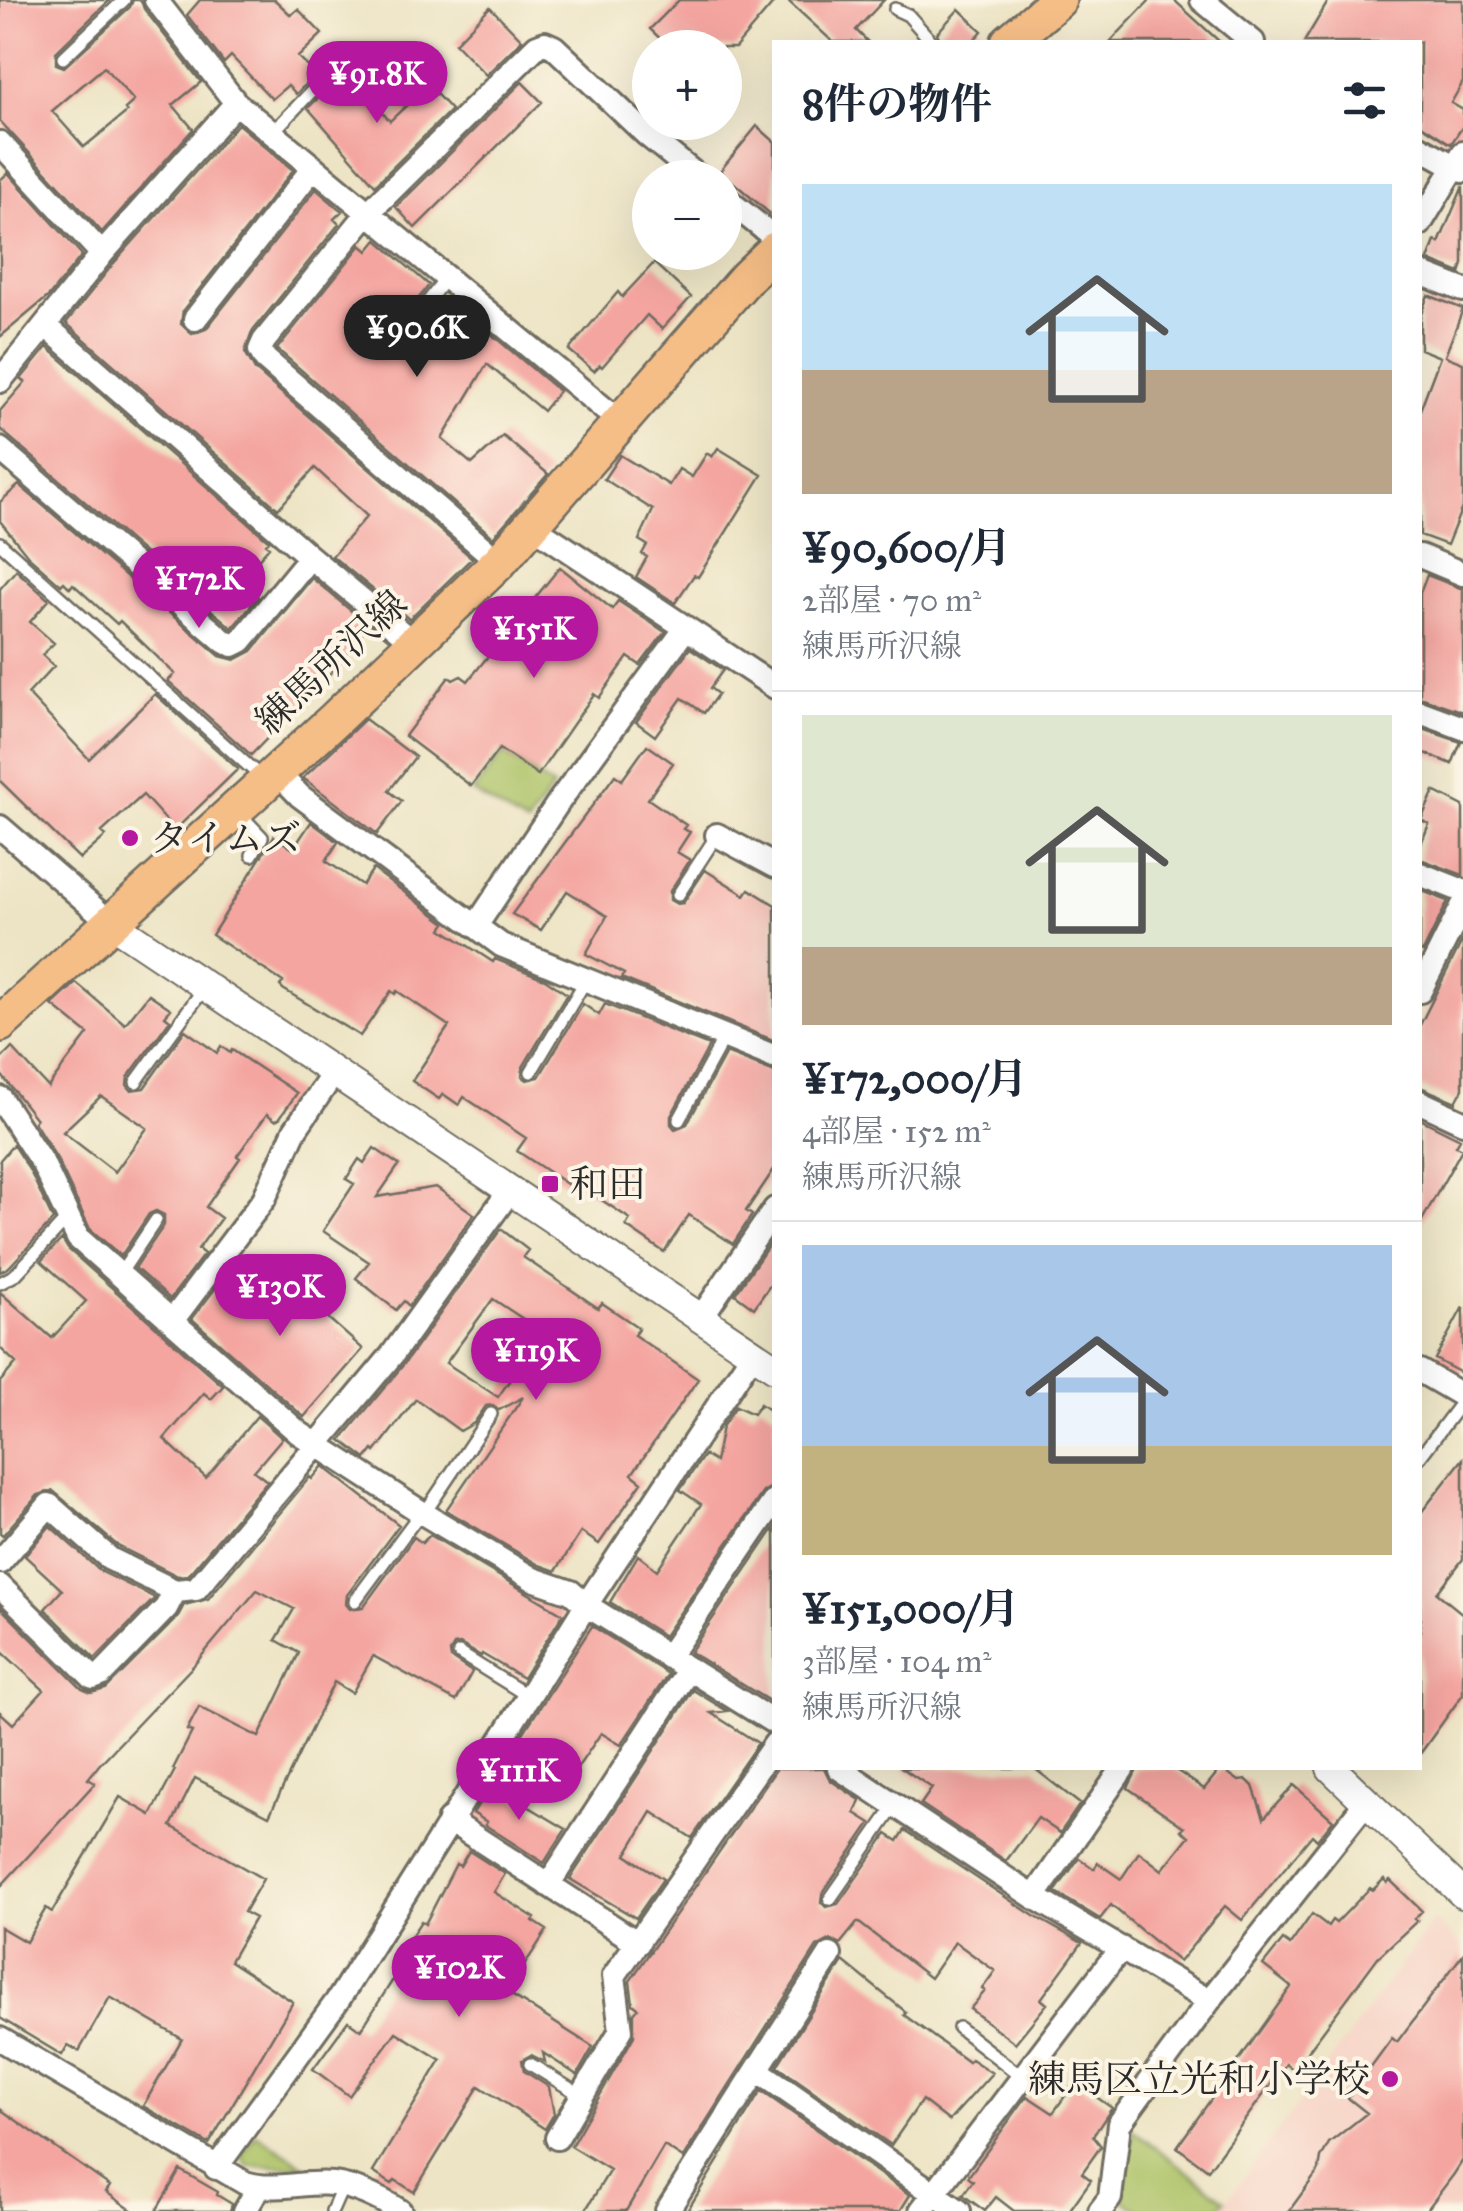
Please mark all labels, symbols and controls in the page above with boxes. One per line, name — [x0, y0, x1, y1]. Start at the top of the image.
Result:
map controls — [632, 30, 742, 270]
button: + — [632, 30, 742, 140]
pin: ¥91.8K — [296, 41, 458, 126]
text: ¥91.8K — [329, 54, 425, 93]
icon: filters — [1337, 73, 1392, 128]
text: 8件の物件 — [802, 78, 992, 130]
button: − — [632, 160, 742, 270]
icon: home — [1007, 249, 1187, 429]
pin: ¥90.6K — [336, 295, 498, 380]
text: ¥90.6K — [366, 308, 468, 347]
text: ¥90,600/月 — [802, 522, 1011, 574]
pin: ¥172K — [129, 546, 269, 631]
text: ¥172K — [154, 559, 244, 598]
street label: 練馬所沢線 — [246, 580, 416, 744]
text: 2部屋 · 70 m² — [802, 581, 981, 620]
pin: ¥151K — [464, 596, 604, 681]
text: ¥151K — [492, 609, 576, 648]
text: 練馬所沢線 — [802, 627, 962, 666]
icon: home — [1007, 780, 1187, 960]
place label: タイムズ — [150, 815, 301, 861]
marker: タイムズ — [119, 827, 141, 849]
text: ¥172,000/月 — [802, 1053, 1028, 1105]
text: 4部屋 · 152 m² — [802, 1112, 991, 1151]
text: 練馬所沢線 — [802, 1158, 962, 1197]
place label: 和田 — [570, 1161, 646, 1207]
marker: 和田 — [539, 1173, 561, 1195]
pin: ¥130K — [210, 1254, 350, 1339]
text: ¥130K — [236, 1267, 324, 1306]
icon: home — [1007, 1310, 1187, 1490]
pin: ¥119K — [466, 1318, 606, 1403]
text: ¥119K — [493, 1331, 579, 1370]
text: ¥151,000/月 — [802, 1583, 1019, 1635]
text: 3部屋 · 104 m² — [802, 1642, 992, 1681]
text: 練馬所沢線 — [802, 1688, 962, 1727]
pin: ¥111K — [449, 1738, 589, 1823]
text: ¥111K — [478, 1751, 560, 1790]
pin: ¥102K — [389, 1935, 529, 2020]
text: ¥102K — [414, 1948, 504, 1987]
place label: 練馬区立光和小学校 — [1028, 2056, 1370, 2102]
marker: 練馬区立光和小学校 — [1379, 2068, 1401, 2090]

